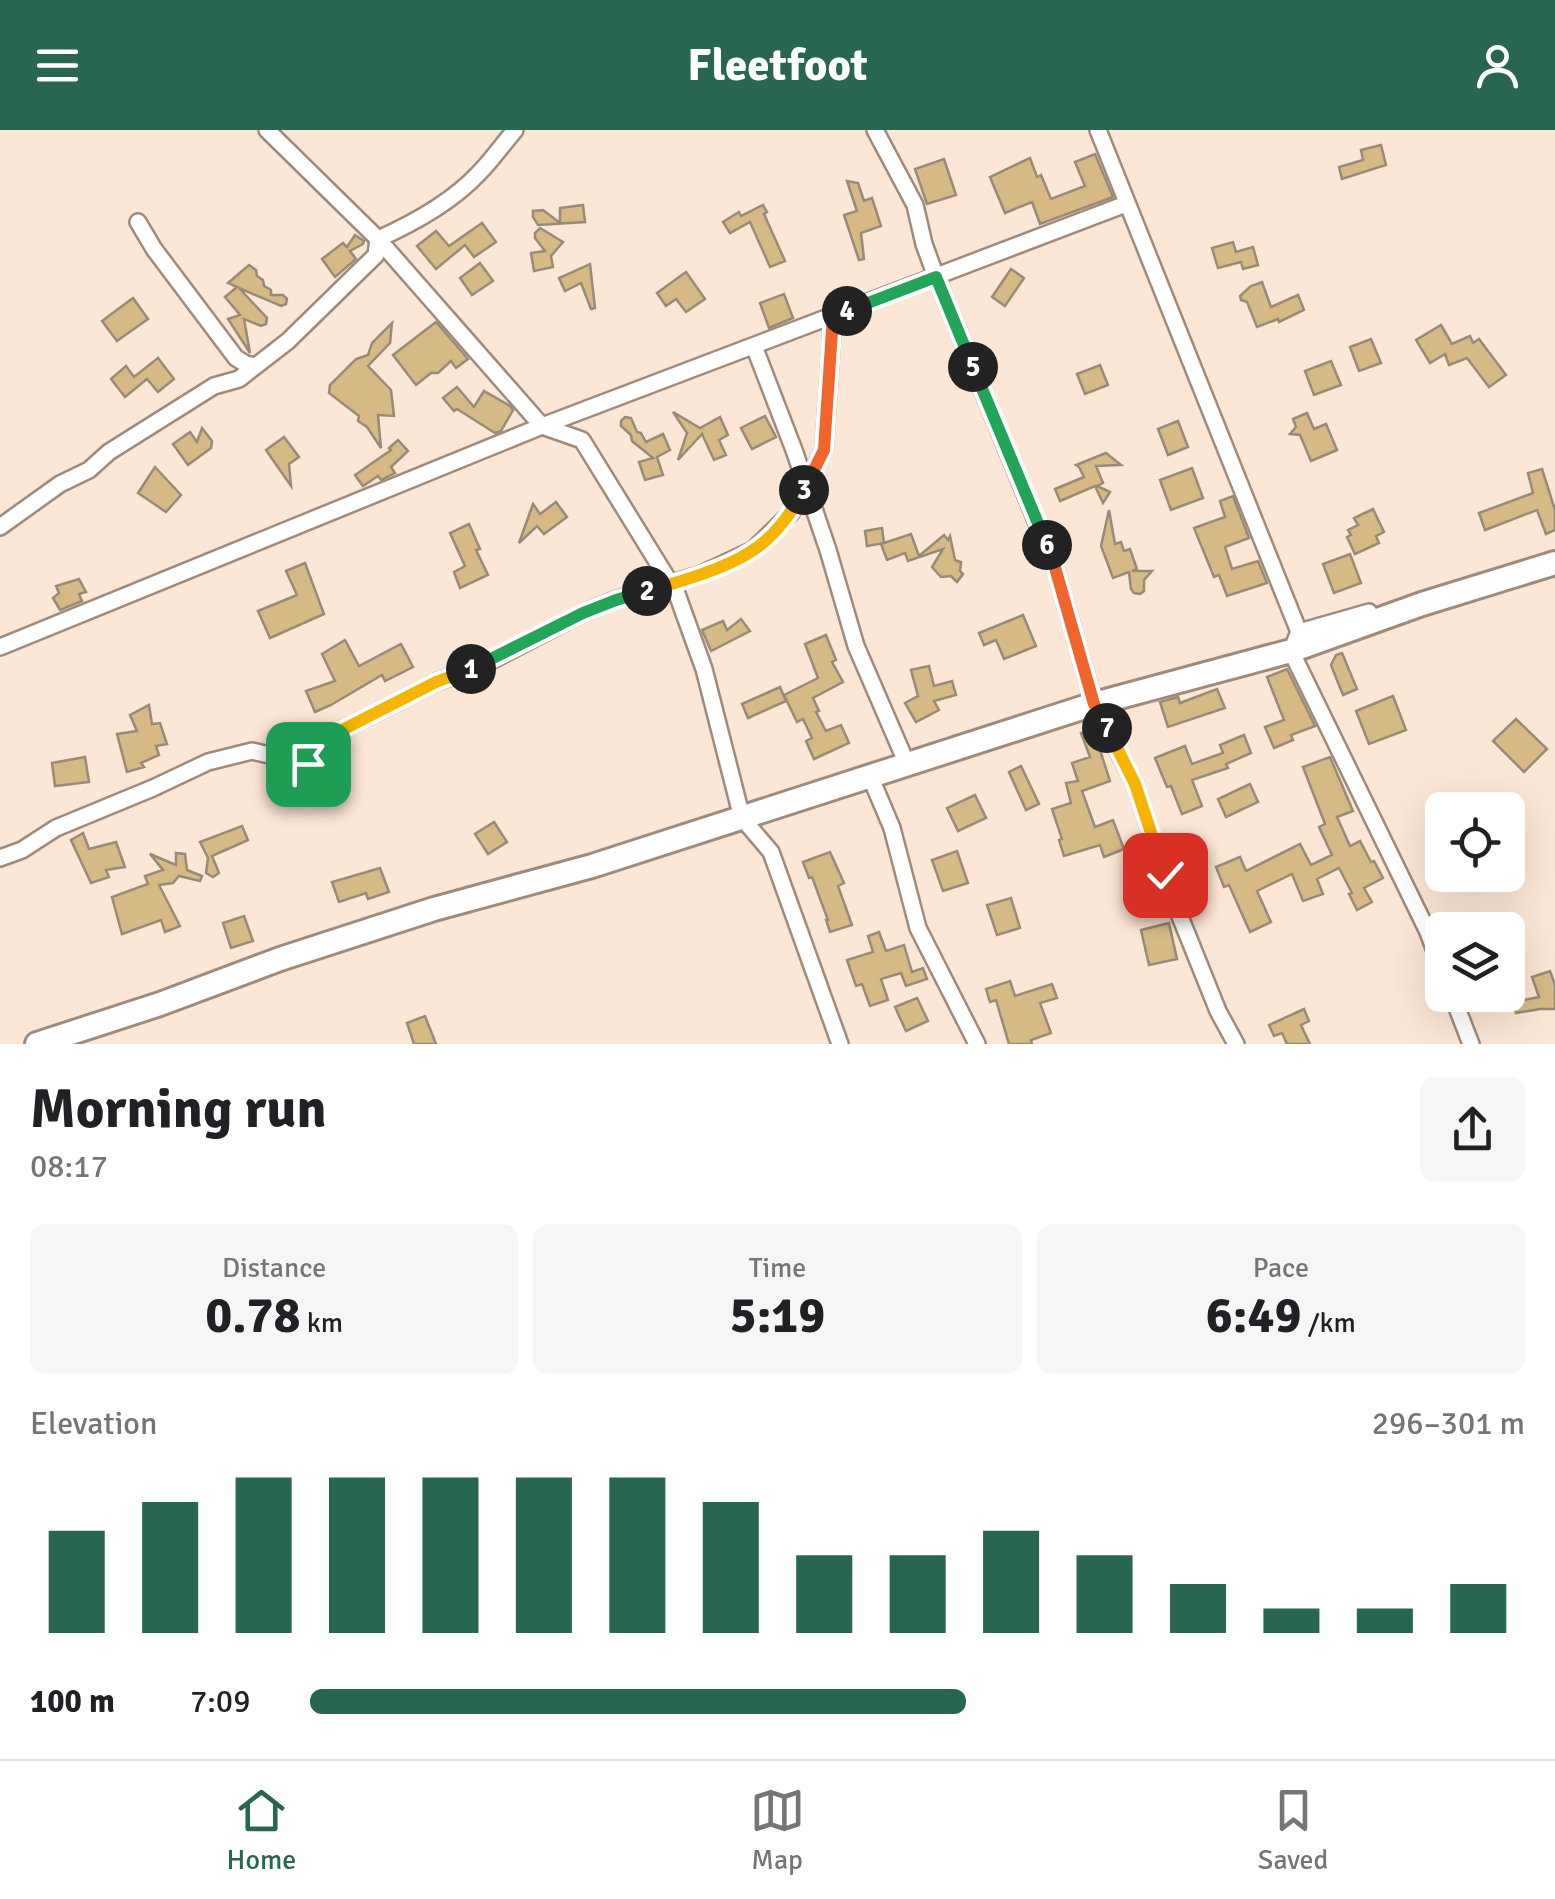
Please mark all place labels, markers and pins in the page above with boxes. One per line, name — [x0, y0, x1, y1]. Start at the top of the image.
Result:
pin: 4 — [822, 286, 872, 336]
pin: 5 — [948, 342, 998, 392]
pin: 3 — [779, 465, 829, 515]
pin: 6 — [1022, 520, 1072, 570]
pin: 2 — [622, 566, 672, 616]
pin: 1 — [446, 644, 496, 694]
pin: 7 — [1082, 703, 1132, 753]
pin — [266, 722, 351, 807]
pin — [1123, 833, 1208, 918]

